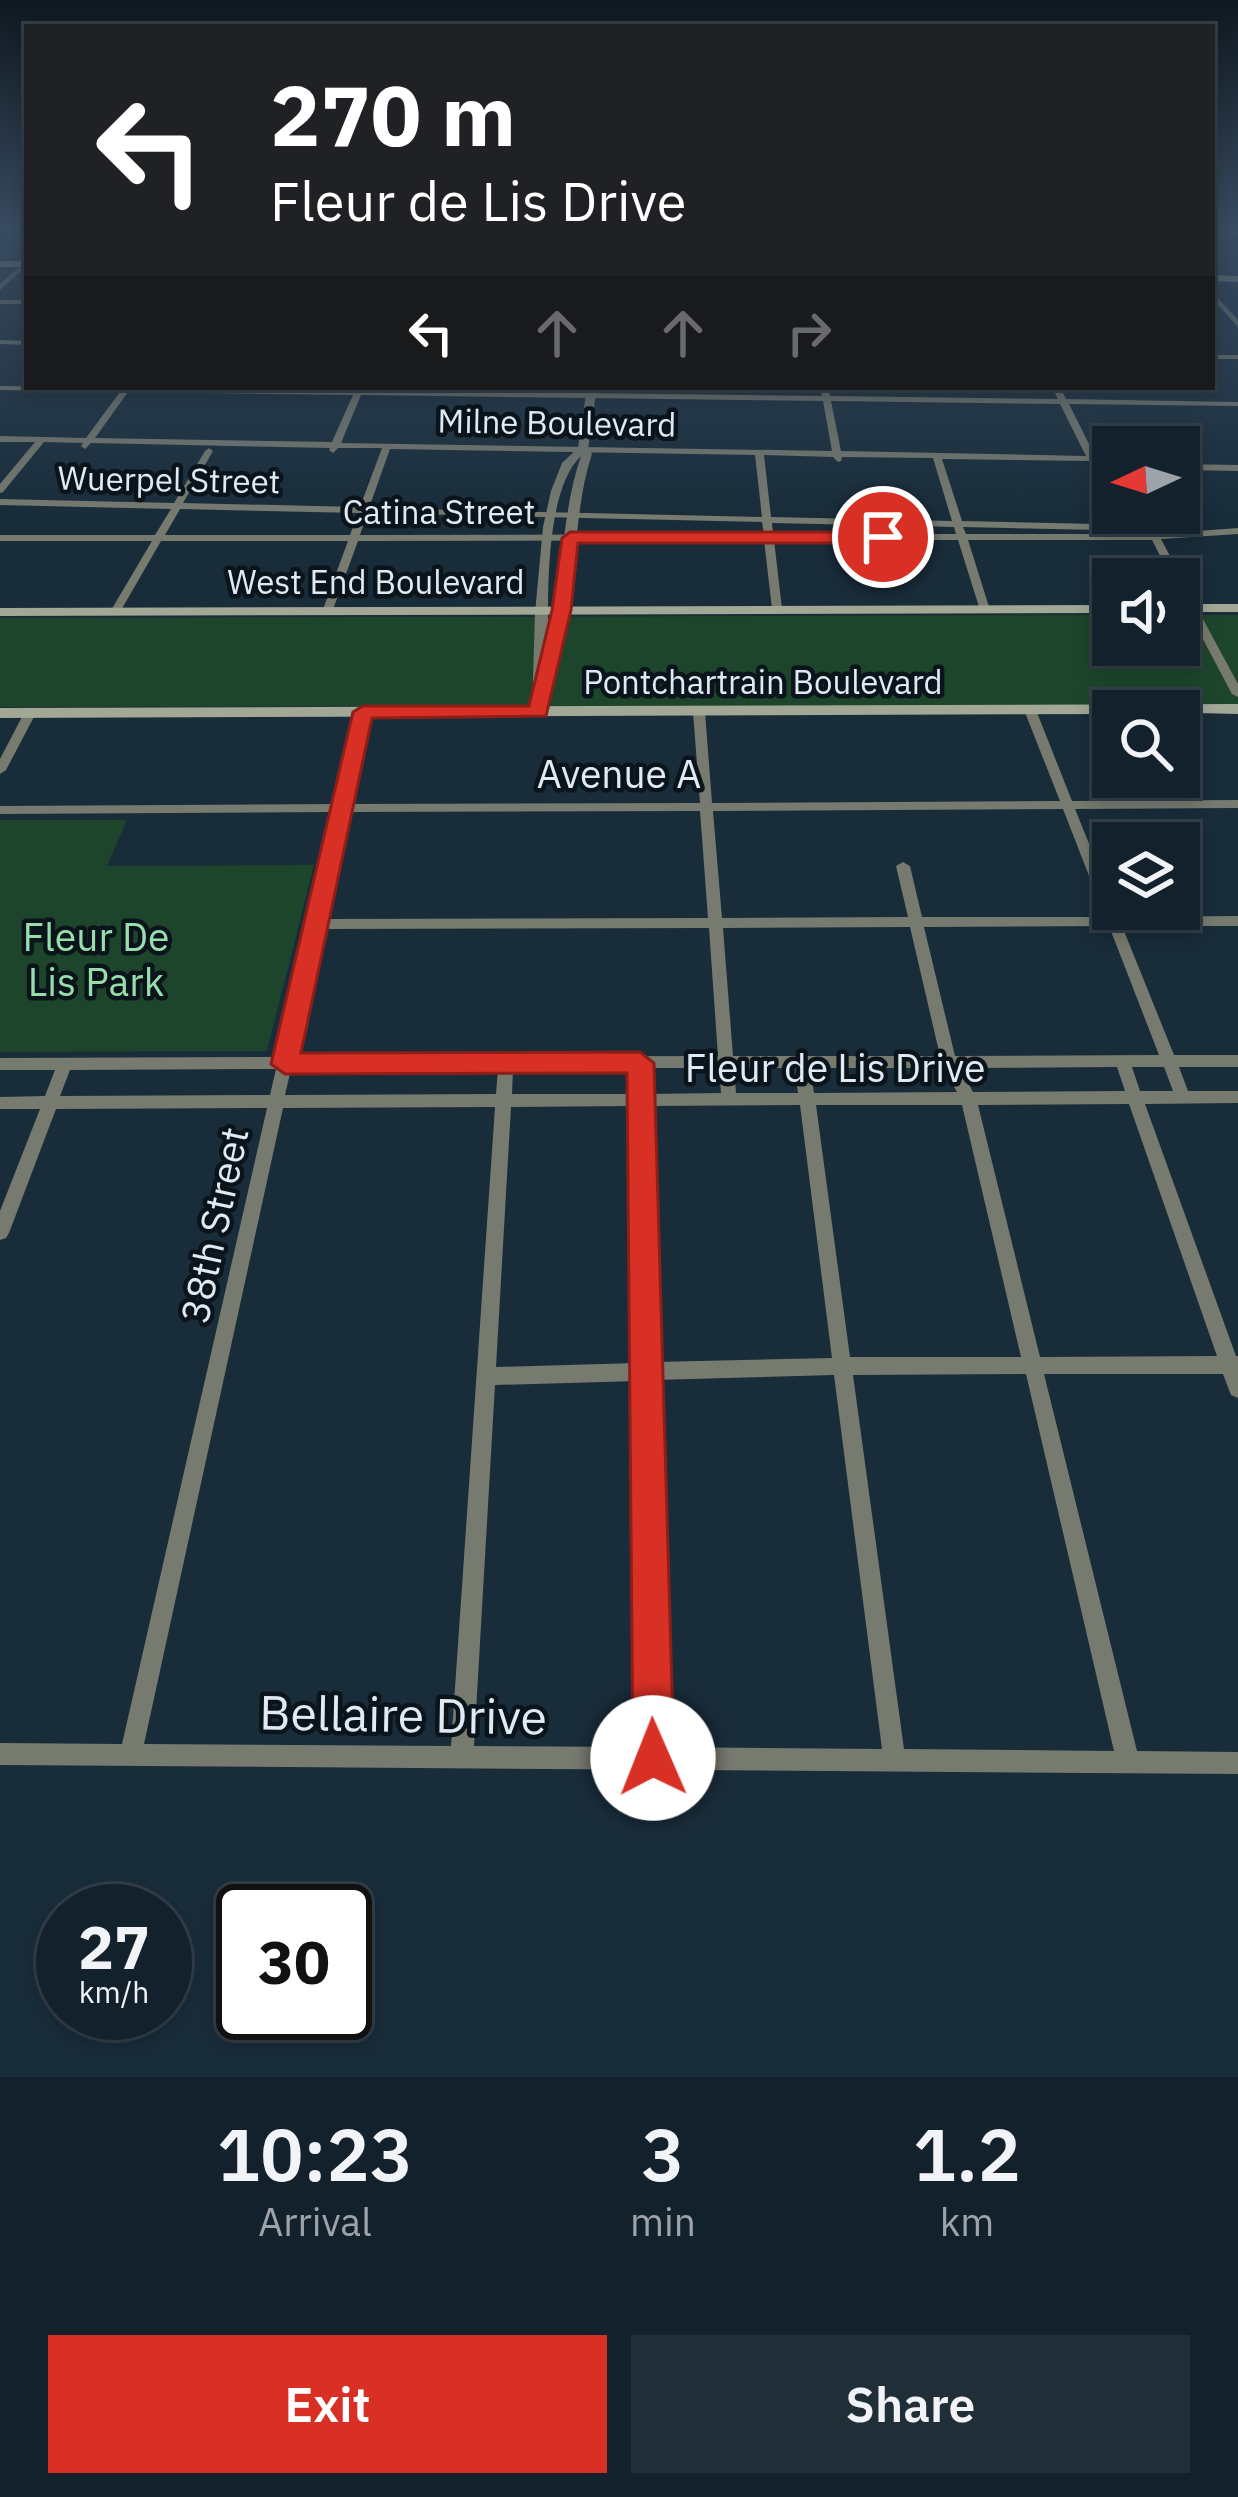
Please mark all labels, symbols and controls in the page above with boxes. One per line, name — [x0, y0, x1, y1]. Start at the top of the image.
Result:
text: 270 m — [270, 60, 516, 169]
icon: left — [72, 72, 228, 228]
text: Fleur de Lis Drive — [270, 166, 686, 236]
icon: left — [398, 300, 464, 366]
icon: ahead — [524, 300, 590, 366]
icon: ahead — [650, 300, 716, 366]
icon: right — [776, 300, 842, 366]
street label: Milne Boulevard — [437, 398, 677, 446]
north arrow — [1092, 426, 1200, 534]
map controls — [1092, 426, 1200, 930]
street label: Wuerpel Street — [57, 456, 281, 502]
pin — [832, 486, 934, 588]
street label: Catina Street — [343, 490, 535, 533]
icon: arrive — [850, 504, 916, 570]
button: sound — [1092, 558, 1200, 666]
street label: West End Boulevard — [227, 560, 525, 603]
street label: Pontchartrain Boulevard — [583, 660, 943, 703]
button: search — [1092, 690, 1200, 798]
street label: Avenue A — [537, 748, 701, 799]
button: layers — [1092, 822, 1200, 930]
park label: Fleur De Lis Park — [22, 911, 170, 1007]
street label: Fleur de Lis Drive — [685, 1042, 985, 1093]
street label: 38th Street — [168, 1122, 260, 1328]
street label: Bellaire Drive — [259, 1680, 547, 1748]
position arrow — [590, 1695, 716, 1821]
speed limit sign: 30 — [216, 1884, 372, 2040]
text: 27 — [78, 1907, 150, 1986]
text: km/h — [79, 1972, 149, 2011]
text: 10:23 — [217, 2107, 413, 2201]
text: 3 — [641, 2107, 685, 2201]
text: 1.2 — [913, 2107, 1021, 2201]
text: Arrival — [258, 2196, 372, 2247]
text: min — [630, 2196, 696, 2247]
text: km — [940, 2196, 994, 2247]
button: Exit — [48, 2335, 607, 2473]
button: Share — [631, 2335, 1190, 2473]

